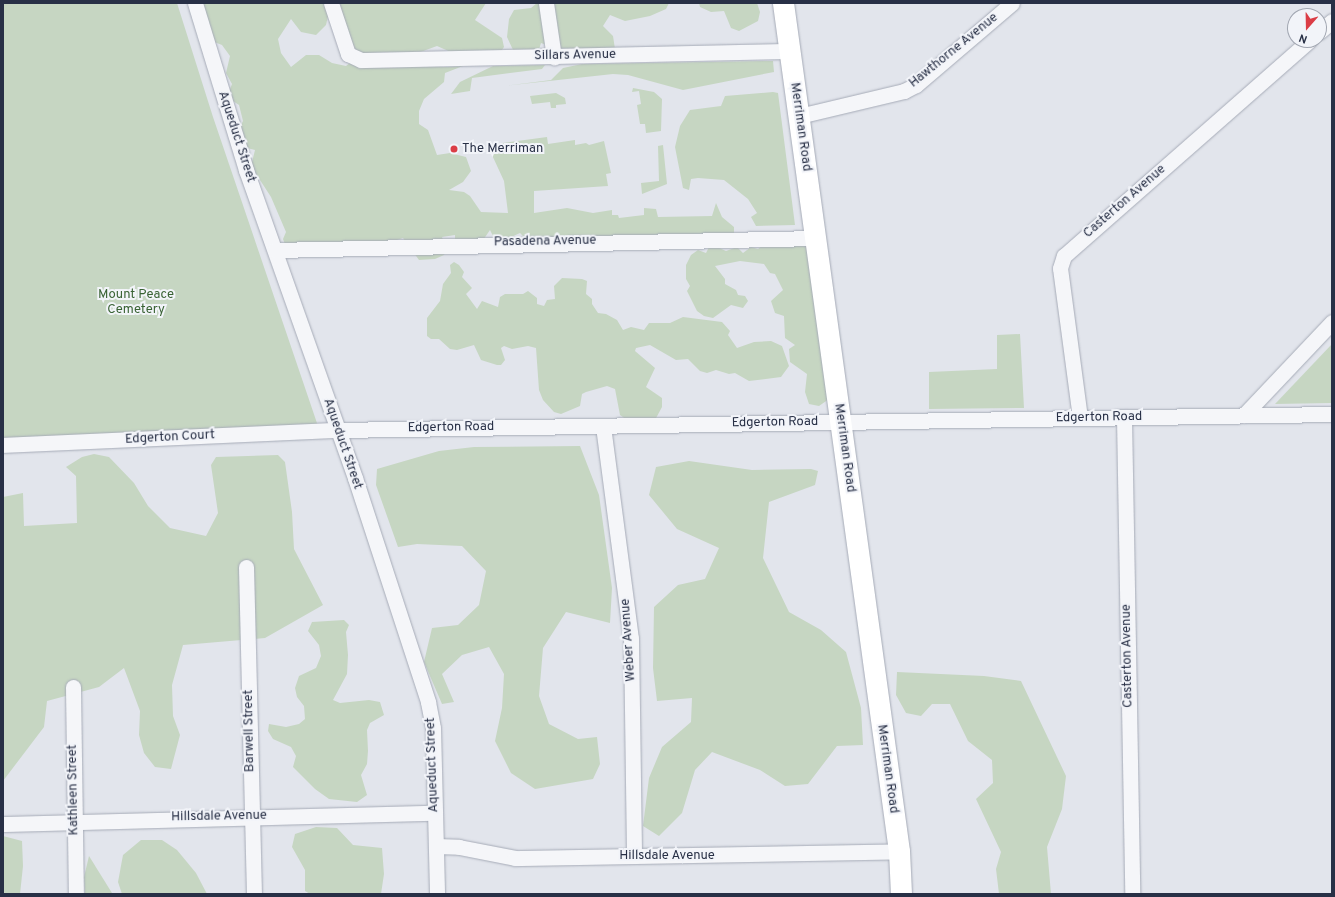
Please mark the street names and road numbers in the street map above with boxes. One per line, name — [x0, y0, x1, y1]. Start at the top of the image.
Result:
street label: Hawthorne Avenue — [906, 10, 1002, 92]
street label: Sillars Avenue — [534, 47, 616, 65]
street label: Merriman Road — [786, 82, 814, 172]
street label: Aqueduct Street — [214, 89, 258, 185]
street label: Casterton Avenue — [1081, 162, 1169, 242]
street label: Pasadena Avenue — [493, 233, 597, 251]
street label: Aqueduct Street — [319, 396, 365, 492]
street label: Merriman Road — [830, 403, 858, 493]
street label: Edgerton Road — [1056, 409, 1142, 427]
street label: Edgerton Road — [732, 414, 818, 432]
street label: Edgerton Road — [408, 419, 494, 437]
street label: Edgerton Court — [125, 428, 215, 448]
street label: Weber Avenue — [618, 598, 640, 682]
street label: Casterton Avenue — [1119, 604, 1137, 708]
street label: Barwell Street — [241, 690, 259, 772]
street label: Aqueduct Street — [424, 717, 442, 813]
street label: Merriman Road — [873, 724, 901, 814]
street label: Kathleen Street — [65, 744, 83, 836]
street label: Hillsdale Avenue — [171, 808, 267, 826]
street label: Hillsdale Avenue — [619, 848, 715, 864]

